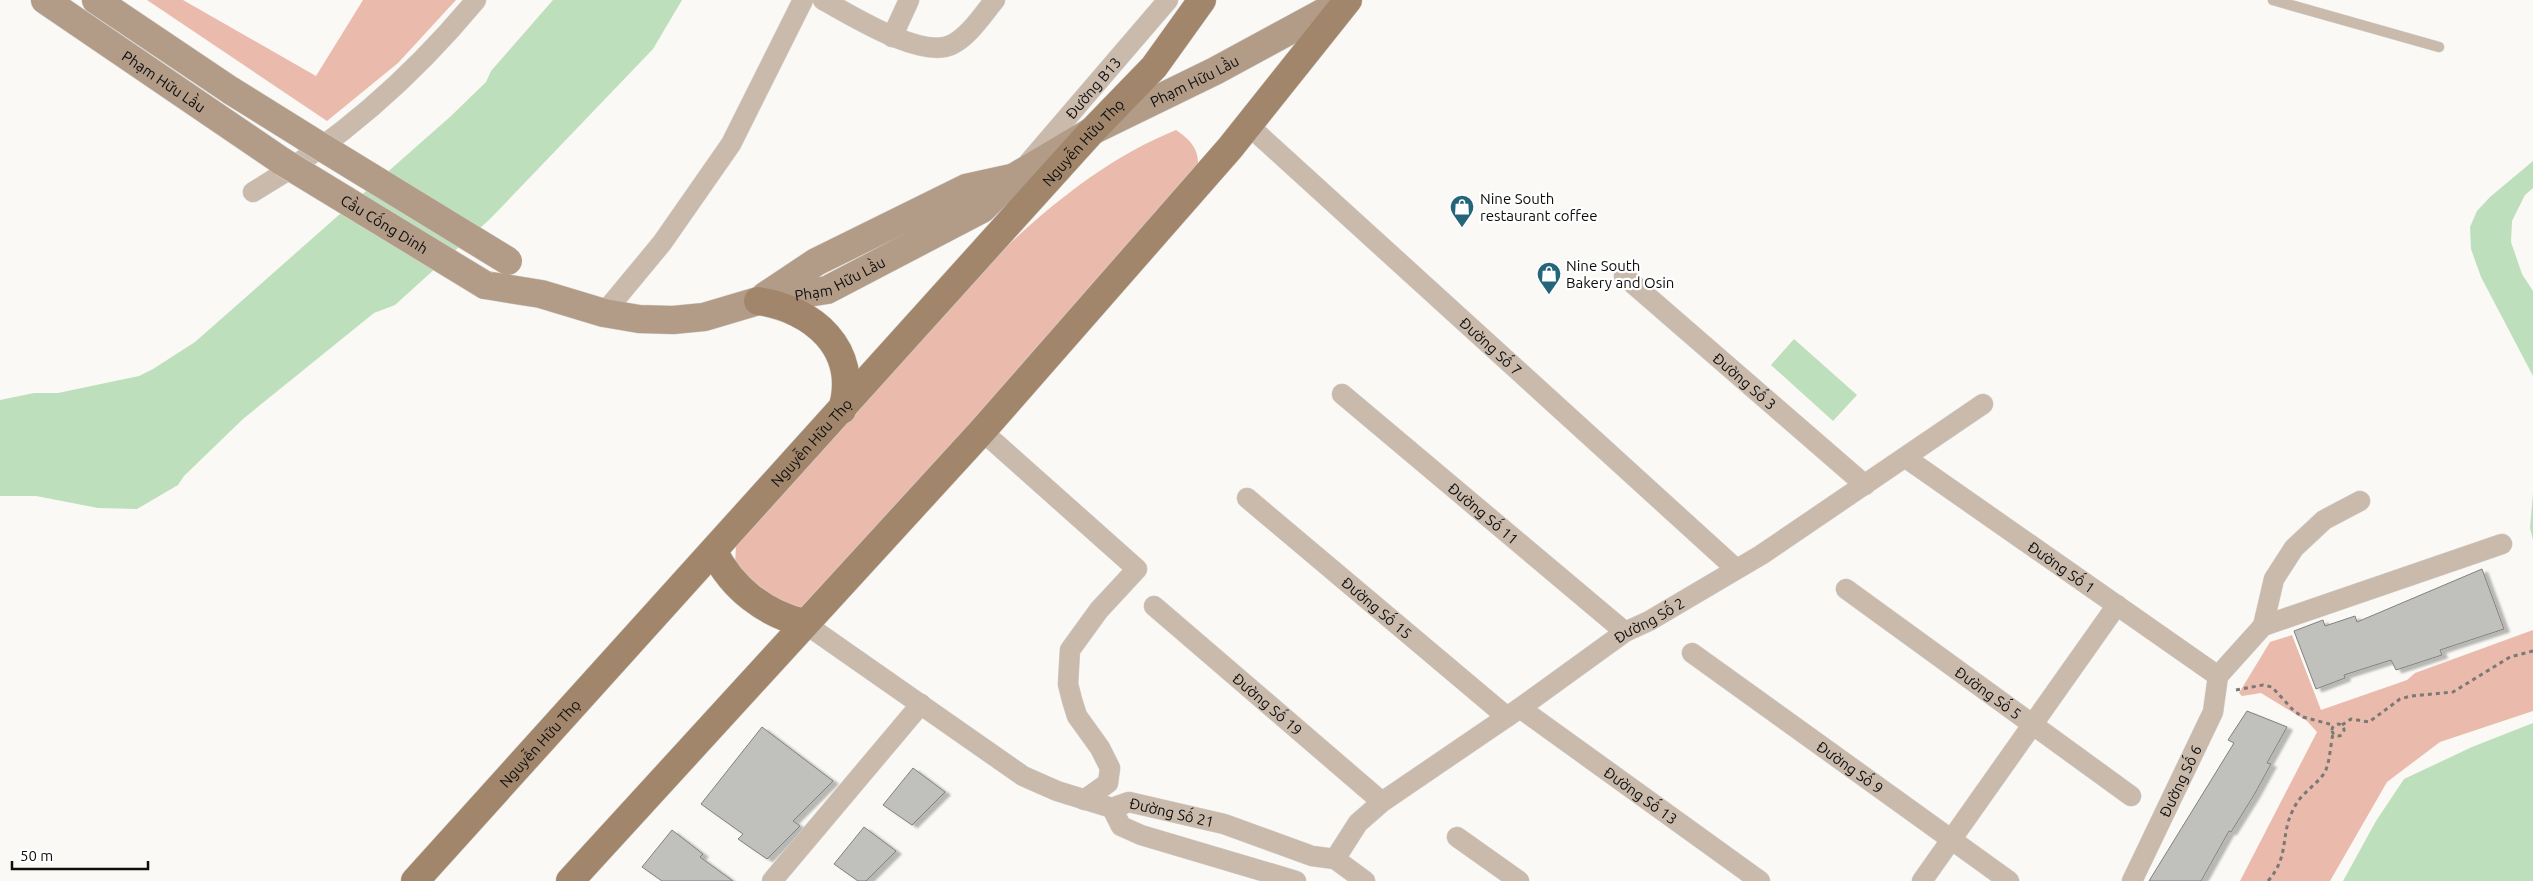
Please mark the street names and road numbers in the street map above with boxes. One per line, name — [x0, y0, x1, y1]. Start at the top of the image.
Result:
street label: Phạm Hữu Lầu — [119, 47, 209, 115]
street label: Phạm Hữu Lầu — [1147, 51, 1242, 110]
street label: Đường B13 — [1062, 53, 1124, 122]
street label: Nguyễn Hữu Thọ — [1038, 95, 1127, 189]
street label: Cầu Cống Dinh — [338, 191, 431, 257]
street label: Phạm Hữu Lầu — [793, 253, 888, 304]
street label: Đường Số 7 — [1457, 314, 1526, 379]
street label: Đường Số 3 — [1710, 349, 1780, 413]
street label: Nguyễn Hữu Thọ — [767, 395, 855, 490]
street label: Đường Số 11 — [1445, 479, 1522, 547]
street label: Đường Số 1 — [2025, 538, 2098, 596]
street label: Đường Số 15 — [1339, 573, 1415, 642]
street label: Đường Số 2 — [1610, 594, 1687, 646]
street label: Đường Số 5 — [1952, 663, 2025, 722]
street label: Đường Số 19 — [1230, 669, 1306, 738]
street label: Nguyễn Hữu Thọ — [496, 696, 584, 790]
street label: Đường Số 9 — [1814, 737, 1887, 796]
street label: Đường Số 6 — [2156, 742, 2204, 820]
street label: Đường Số 13 — [1601, 763, 1681, 827]
street label: Đường Số 21 — [1128, 794, 1216, 830]

